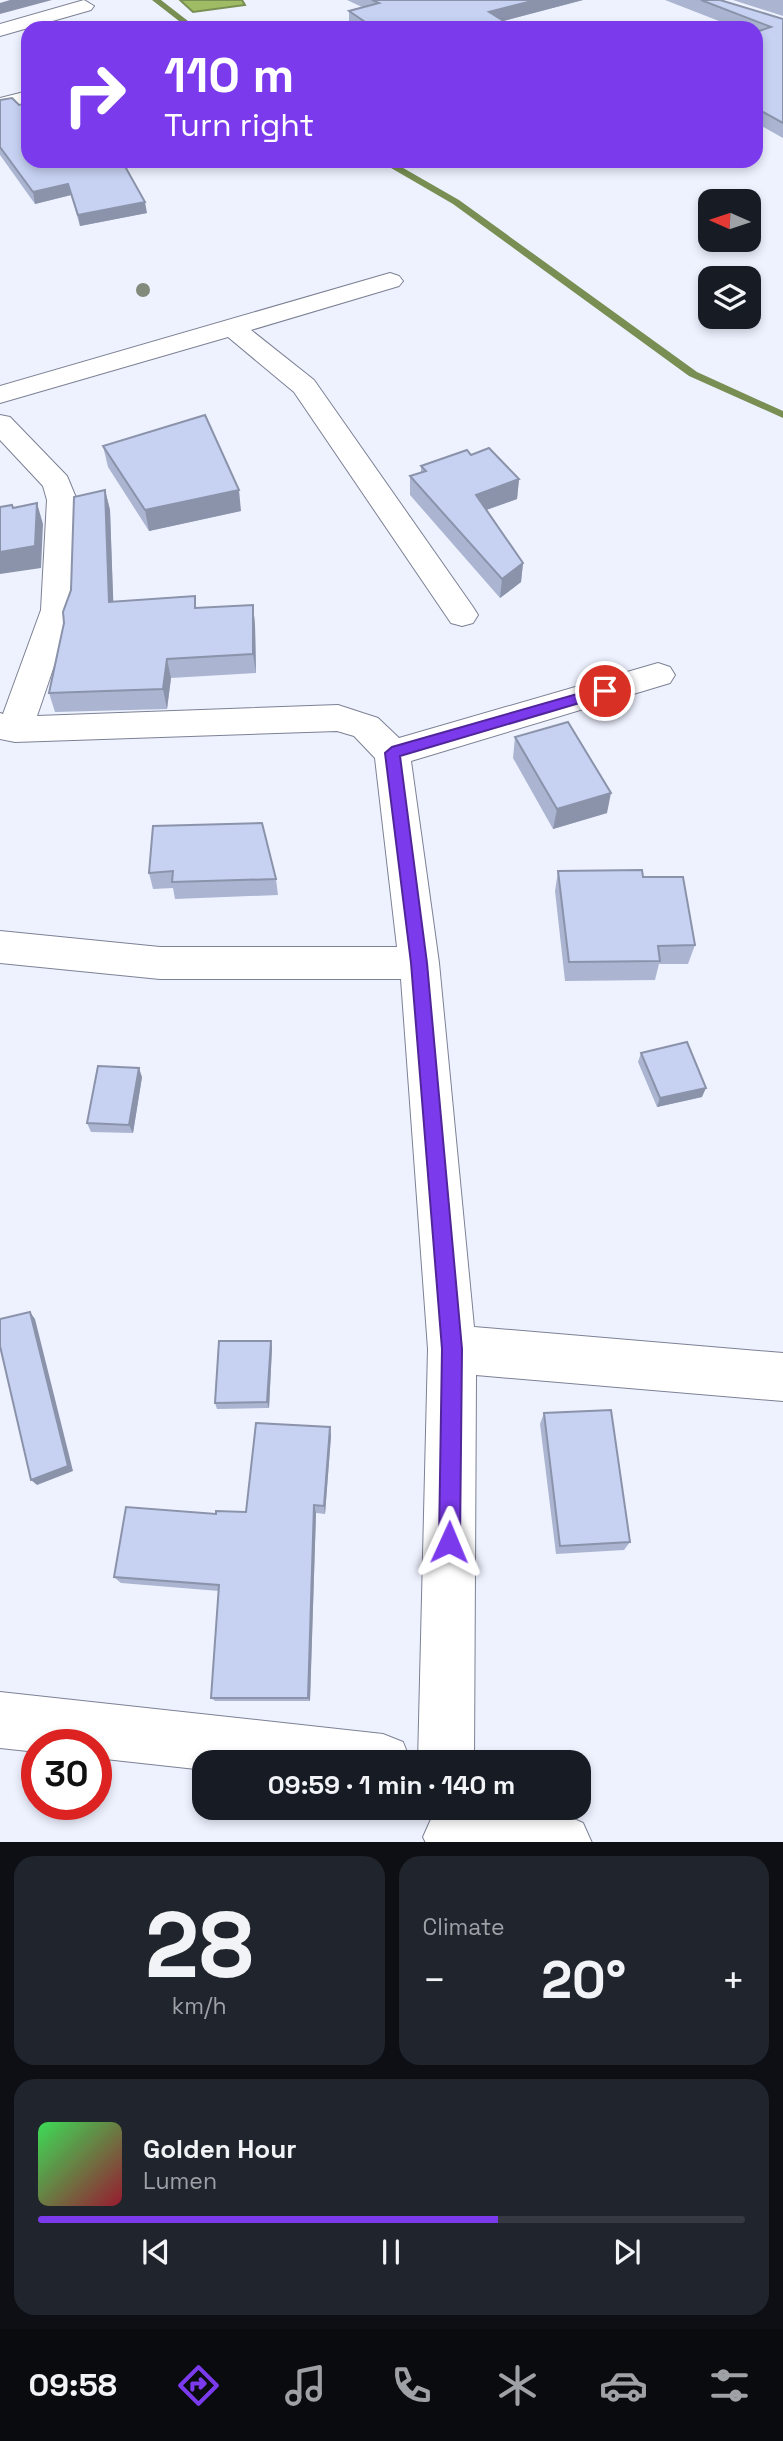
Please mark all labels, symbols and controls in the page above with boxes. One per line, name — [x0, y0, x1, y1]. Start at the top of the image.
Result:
text: 110 m — [164, 44, 294, 106]
icon: right — [49, 49, 140, 140]
text: Turn right — [164, 105, 314, 145]
north arrow — [698, 189, 761, 252]
map controls — [698, 189, 761, 329]
button: layers — [698, 266, 761, 329]
pin — [575, 661, 635, 721]
icon: arrive — [586, 672, 624, 710]
position arrow — [412, 1505, 486, 1579]
speed limit sign: 30 — [21, 1729, 112, 1820]
text: 09:59 · 1 min · 140 m — [268, 1768, 515, 1802]
text: 28 — [145, 1887, 254, 2004]
text: Climate — [423, 1912, 505, 1942]
text: 20° — [541, 1947, 626, 2013]
text: − — [423, 1956, 446, 2004]
text: + — [721, 1956, 745, 2004]
text: km/h — [172, 1991, 227, 2021]
text: Golden Hour — [143, 2132, 297, 2166]
text: Lumen — [143, 2166, 217, 2196]
icon: previous — [137, 2233, 175, 2271]
icon: pause — [372, 2233, 410, 2271]
icon: next — [608, 2233, 646, 2271]
icon: directions — [174, 2361, 223, 2410]
icon: music — [281, 2361, 330, 2410]
icon: phone — [387, 2361, 436, 2410]
icon: climate — [493, 2361, 542, 2410]
icon: car — [599, 2361, 648, 2410]
icon: filters — [705, 2361, 754, 2410]
text: 09:58 — [29, 2365, 117, 2405]

